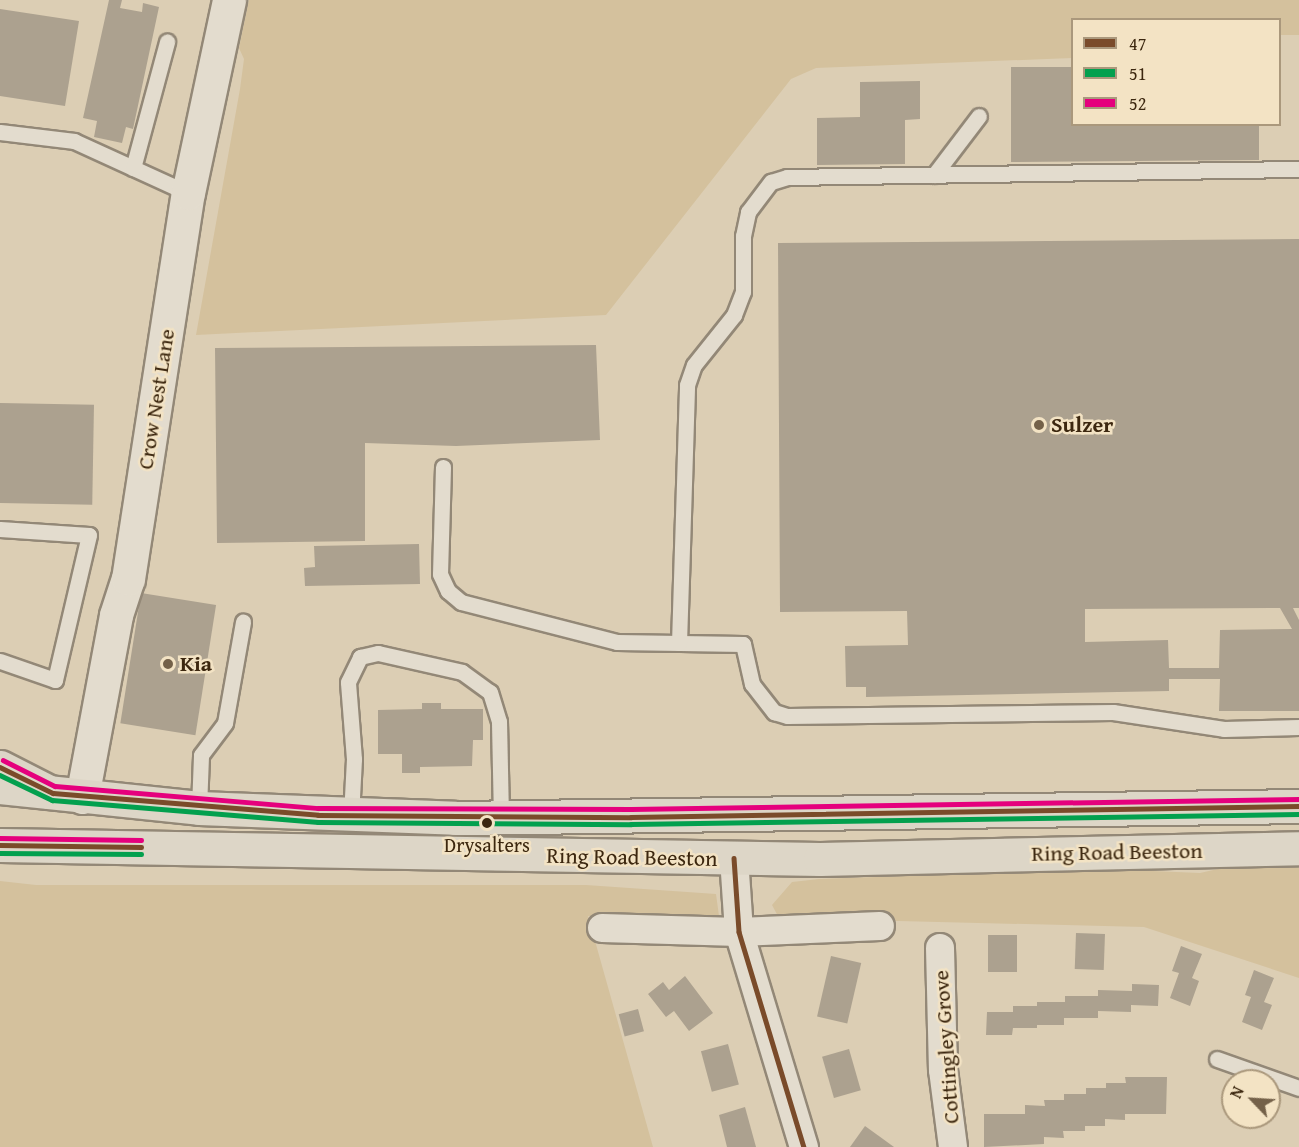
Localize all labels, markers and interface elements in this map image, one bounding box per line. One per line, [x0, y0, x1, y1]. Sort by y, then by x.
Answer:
legend [1071, 18, 1281, 126]
text: 47 [1129, 30, 1146, 57]
text: 51 [1129, 60, 1146, 87]
text: 52 [1129, 90, 1146, 117]
street label: Crow Nest Lane [132, 327, 180, 471]
place label: Sulzer [1051, 412, 1113, 438]
marker: Sulzer [1032, 418, 1046, 432]
place label: Kia [180, 651, 212, 677]
marker: Kia [161, 657, 175, 671]
marker: Drysalters [481, 817, 493, 829]
place label: Drysalters [444, 832, 530, 856]
street label: Ring Road Beeston [1031, 837, 1203, 867]
street label: Ring Road Beeston [546, 842, 718, 872]
street label: Cottingley Grove [927, 969, 965, 1125]
north arrow [1221, 1069, 1281, 1129]
text: N [1223, 1082, 1250, 1102]

